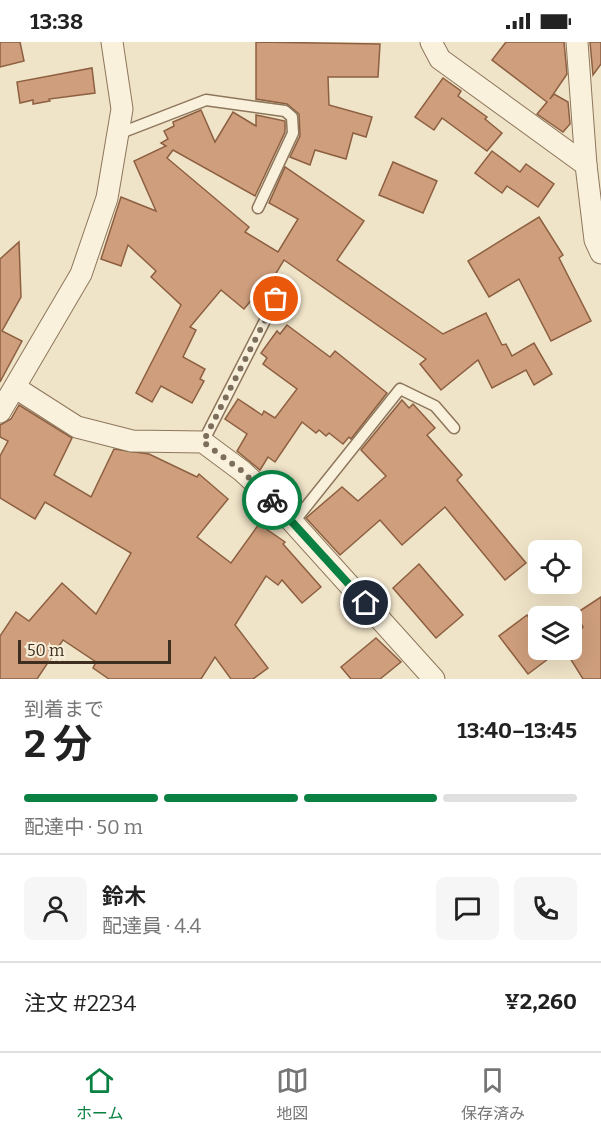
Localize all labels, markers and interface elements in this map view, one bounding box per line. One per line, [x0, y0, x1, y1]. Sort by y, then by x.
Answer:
text: 13:38 [30, 8, 83, 35]
pin [250, 273, 301, 324]
icon: bag [259, 282, 292, 315]
courier [242, 470, 302, 530]
icon: bike [256, 484, 289, 517]
map controls [528, 540, 582, 660]
button: locate [528, 540, 582, 594]
pin [340, 577, 391, 628]
icon: home [349, 586, 382, 619]
button: layers [528, 606, 582, 660]
scale bar [18, 637, 171, 664]
text: 50 m [27, 641, 64, 660]
text: 到着まで [24, 697, 104, 721]
text: 13:40–13:45 [457, 717, 577, 744]
text: 2 分 [24, 721, 92, 767]
text: 配達中 · 50 m [24, 815, 143, 839]
button: person [24, 877, 87, 940]
button: chat [436, 877, 499, 940]
button: phone [514, 877, 577, 940]
text: 鈴木 [102, 883, 146, 910]
text: 配達員 · 4.4 [102, 914, 201, 938]
text: ¥2,260 [505, 988, 577, 1015]
text: 注文 #2234 [24, 990, 136, 1017]
tab: ホーム [76, 1064, 124, 1124]
tab: 地図 [276, 1064, 309, 1124]
tab: 保存済み [461, 1064, 525, 1124]

